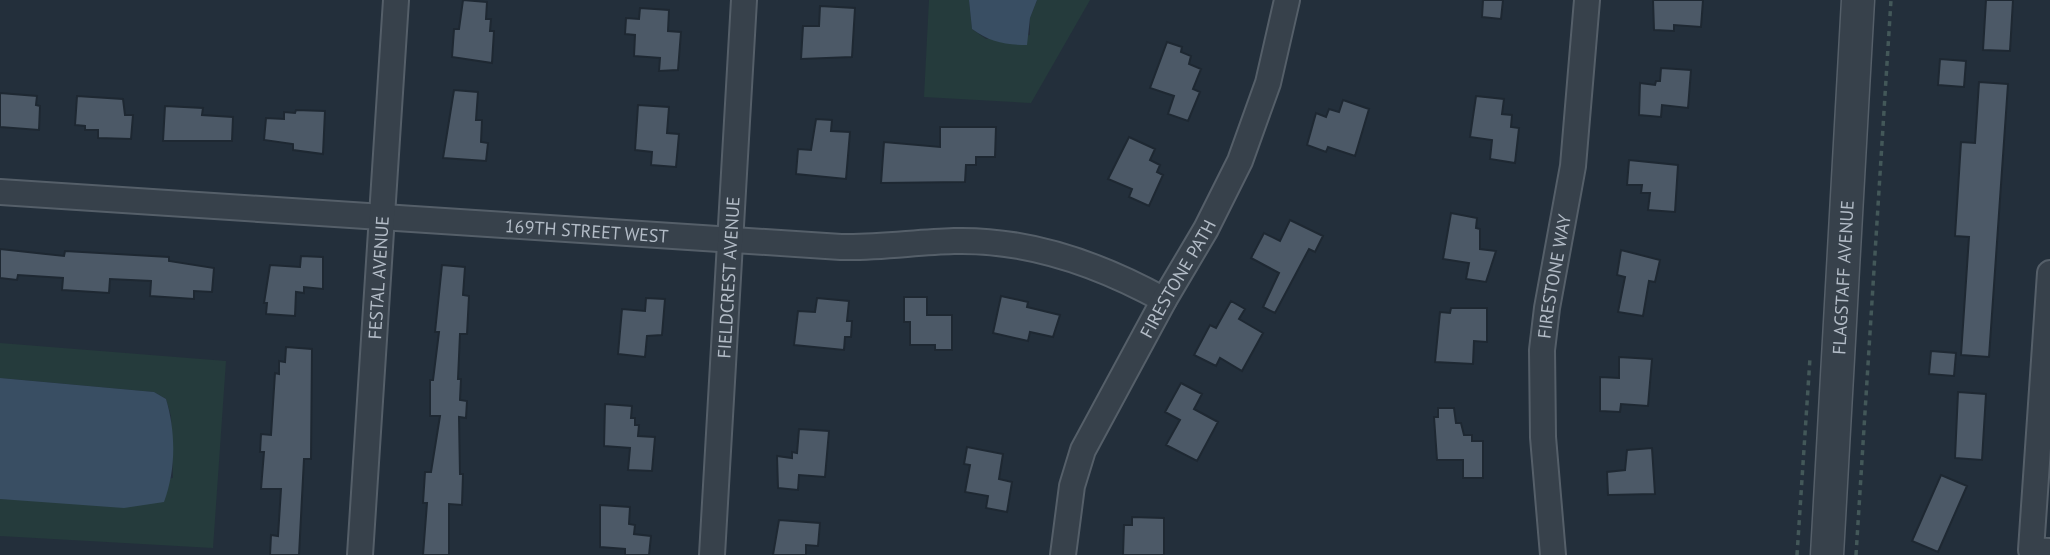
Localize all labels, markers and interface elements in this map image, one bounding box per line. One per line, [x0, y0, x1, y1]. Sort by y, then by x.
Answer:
street label: FIELDCREST AVENUE [712, 196, 744, 359]
street label: FLAGSTAFF AVENUE [1827, 200, 1858, 355]
street label: FIRESTONE WAY [1532, 212, 1575, 340]
street label: 169TH STREET WEST [504, 214, 669, 247]
street label: FESTAL AVENUE [363, 215, 393, 340]
street label: FIRESTONE PATH [1134, 216, 1220, 342]

